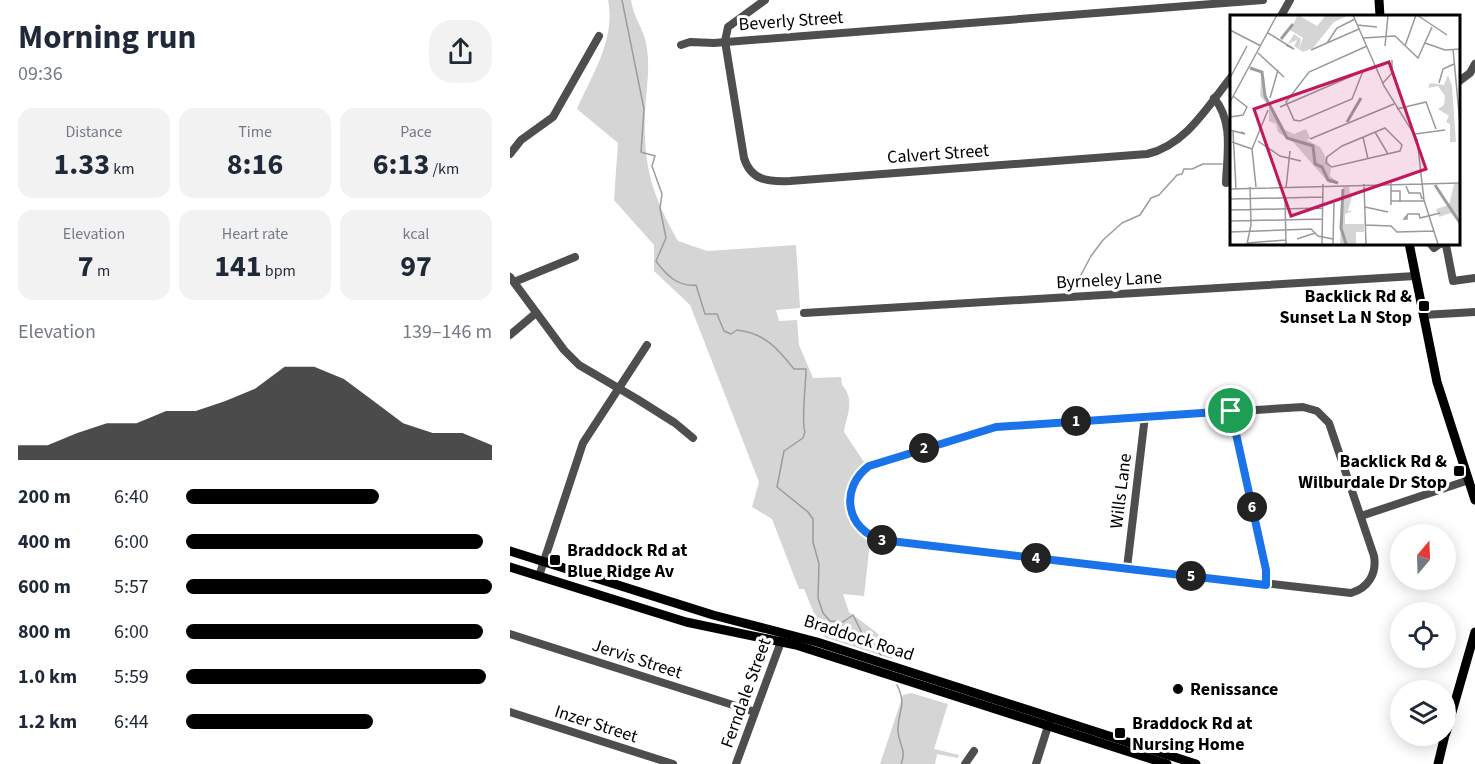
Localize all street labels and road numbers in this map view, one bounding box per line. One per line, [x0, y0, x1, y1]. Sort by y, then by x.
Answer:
street label: Beverly Street [738, 5, 844, 37]
street label: Calvert Street [886, 138, 990, 170]
street label: Byrneley Lane [1055, 265, 1163, 295]
street label: Wills Lane [1104, 452, 1138, 530]
street label: Braddock Road [801, 608, 917, 668]
street label: Jervis Street [589, 633, 685, 685]
street label: Ferndale Street [715, 635, 777, 751]
street label: Inzer Street [551, 699, 641, 749]

